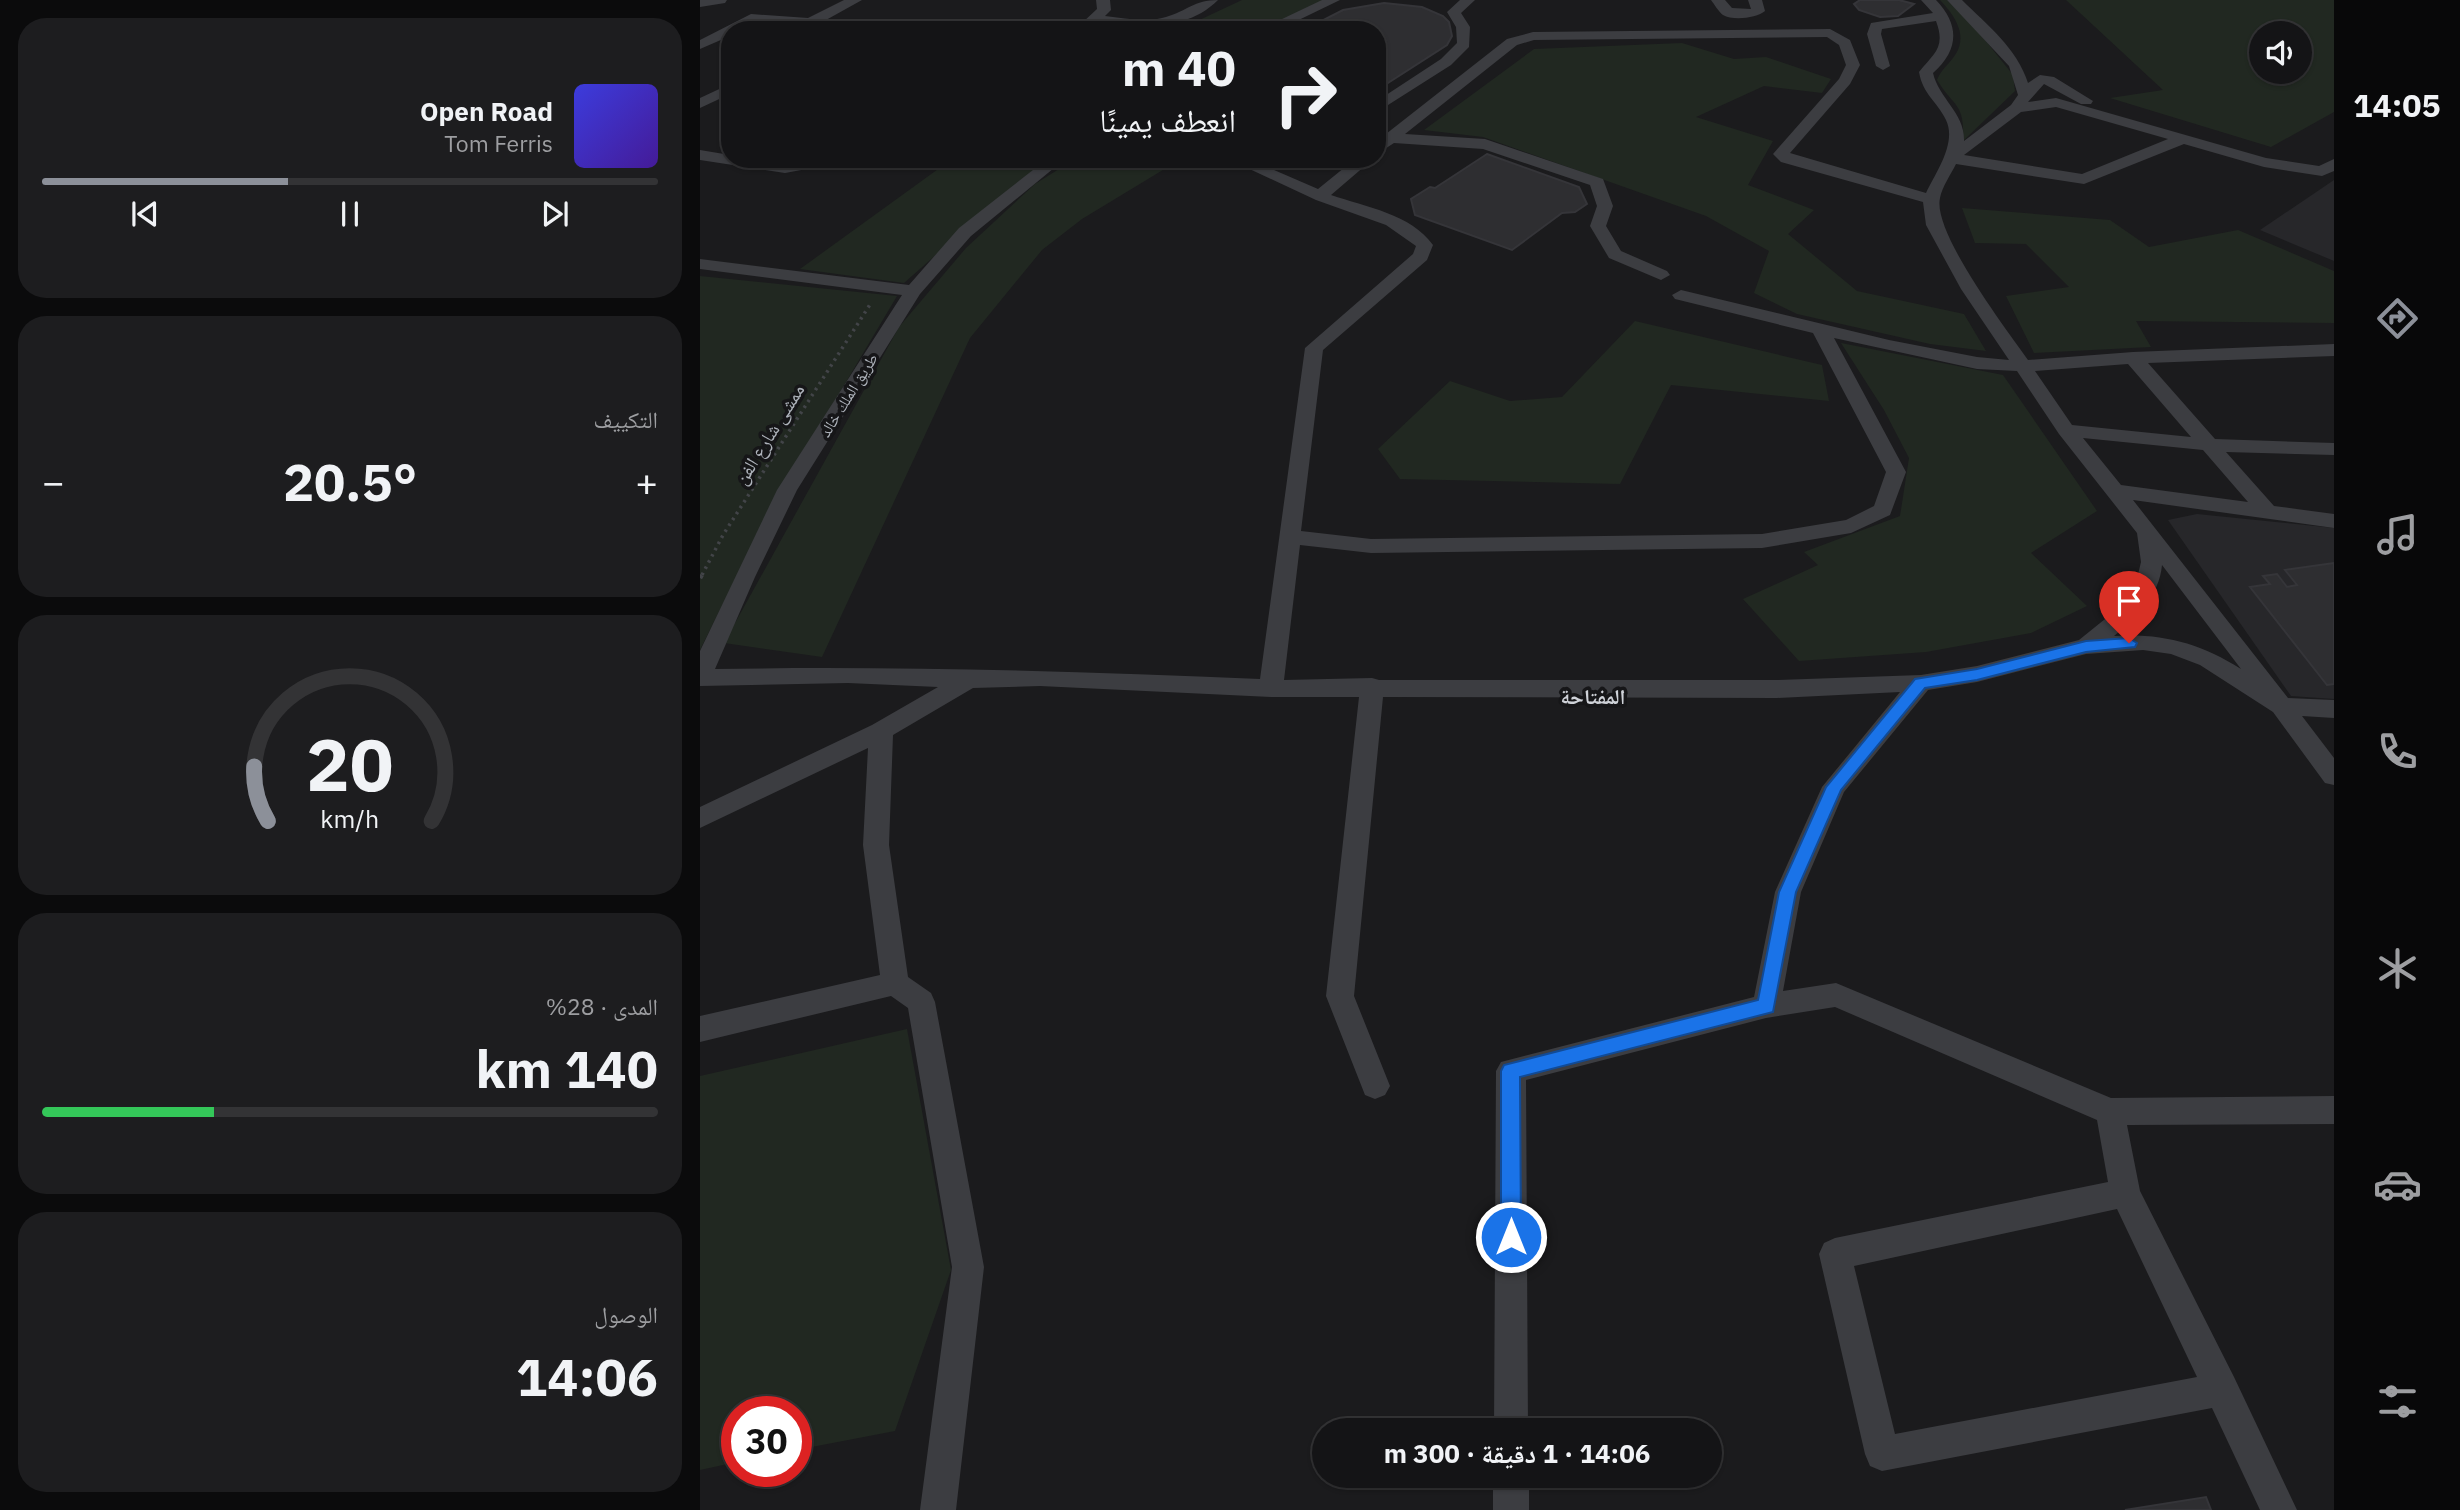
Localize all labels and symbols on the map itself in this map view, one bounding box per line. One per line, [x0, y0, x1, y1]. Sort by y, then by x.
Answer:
street label: طريق الملك خالد [814, 349, 883, 441]
street label: ممشى شارع الفن [729, 379, 809, 489]
pin [2099, 571, 2159, 643]
district label: المفتاحة [1561, 682, 1625, 710]
position arrow [1474, 1200, 1548, 1274]
speed limit sign: 30 [721, 1396, 812, 1487]

